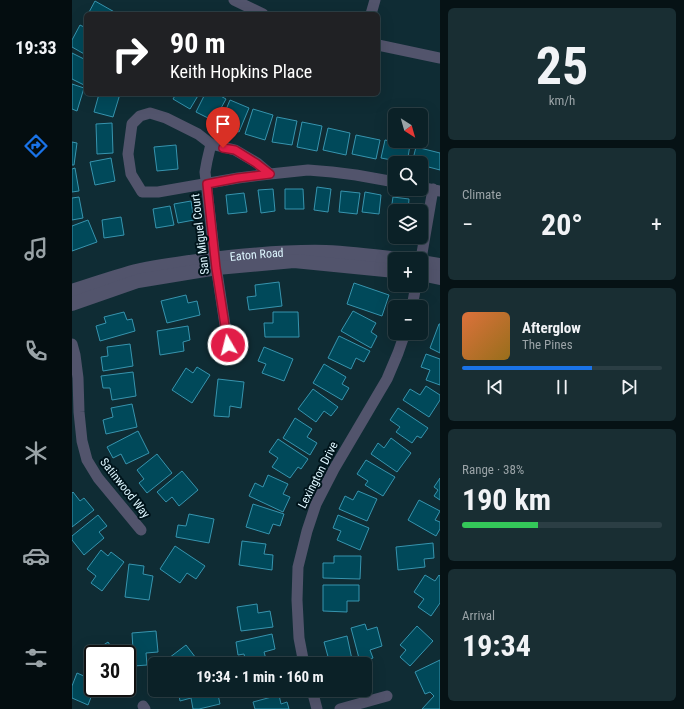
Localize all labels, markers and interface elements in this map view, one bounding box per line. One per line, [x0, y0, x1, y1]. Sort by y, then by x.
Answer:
text: 90 m [170, 27, 226, 60]
icon: right [104, 28, 156, 80]
text: 25 [536, 36, 588, 97]
text: 19:33 [15, 37, 57, 58]
text: Keith Hopkins Place [170, 61, 312, 82]
text: km/h [549, 93, 575, 108]
pin [206, 107, 240, 148]
north arrow [388, 108, 428, 148]
map controls [388, 108, 428, 340]
icon: arrive [212, 113, 234, 135]
icon: directions [22, 132, 50, 160]
button: search [388, 156, 428, 196]
text: Climate [462, 187, 501, 202]
street label: San Miguel Court [188, 192, 212, 275]
button: layers [388, 204, 428, 244]
text: 20° [541, 207, 583, 242]
text: − [462, 212, 473, 237]
text: + [651, 212, 662, 237]
icon: music [22, 235, 50, 263]
street label: Eaton Road [229, 246, 284, 264]
button: + [388, 252, 428, 292]
button: − [388, 300, 428, 340]
text: Afterglow [522, 319, 581, 337]
position arrow [207, 324, 249, 366]
icon: phone [22, 337, 50, 365]
text: The Pines [522, 337, 573, 352]
icon: previous [484, 376, 506, 398]
icon: pause [551, 376, 573, 398]
icon: next [618, 376, 640, 398]
icon: climate [22, 439, 50, 467]
street label: Lexington Drive [295, 439, 341, 511]
street label: Satinwood Way [97, 455, 153, 521]
text: Range · 38% [462, 462, 524, 477]
text: 190 km [462, 482, 551, 517]
icon: car [22, 542, 50, 570]
text: Arrival [462, 608, 495, 623]
text: 19:34 [462, 628, 531, 663]
icon: filters [22, 644, 50, 672]
speed limit sign: 30 [84, 645, 136, 697]
text: 19:34 · 1 min · 160 m [196, 668, 324, 686]

